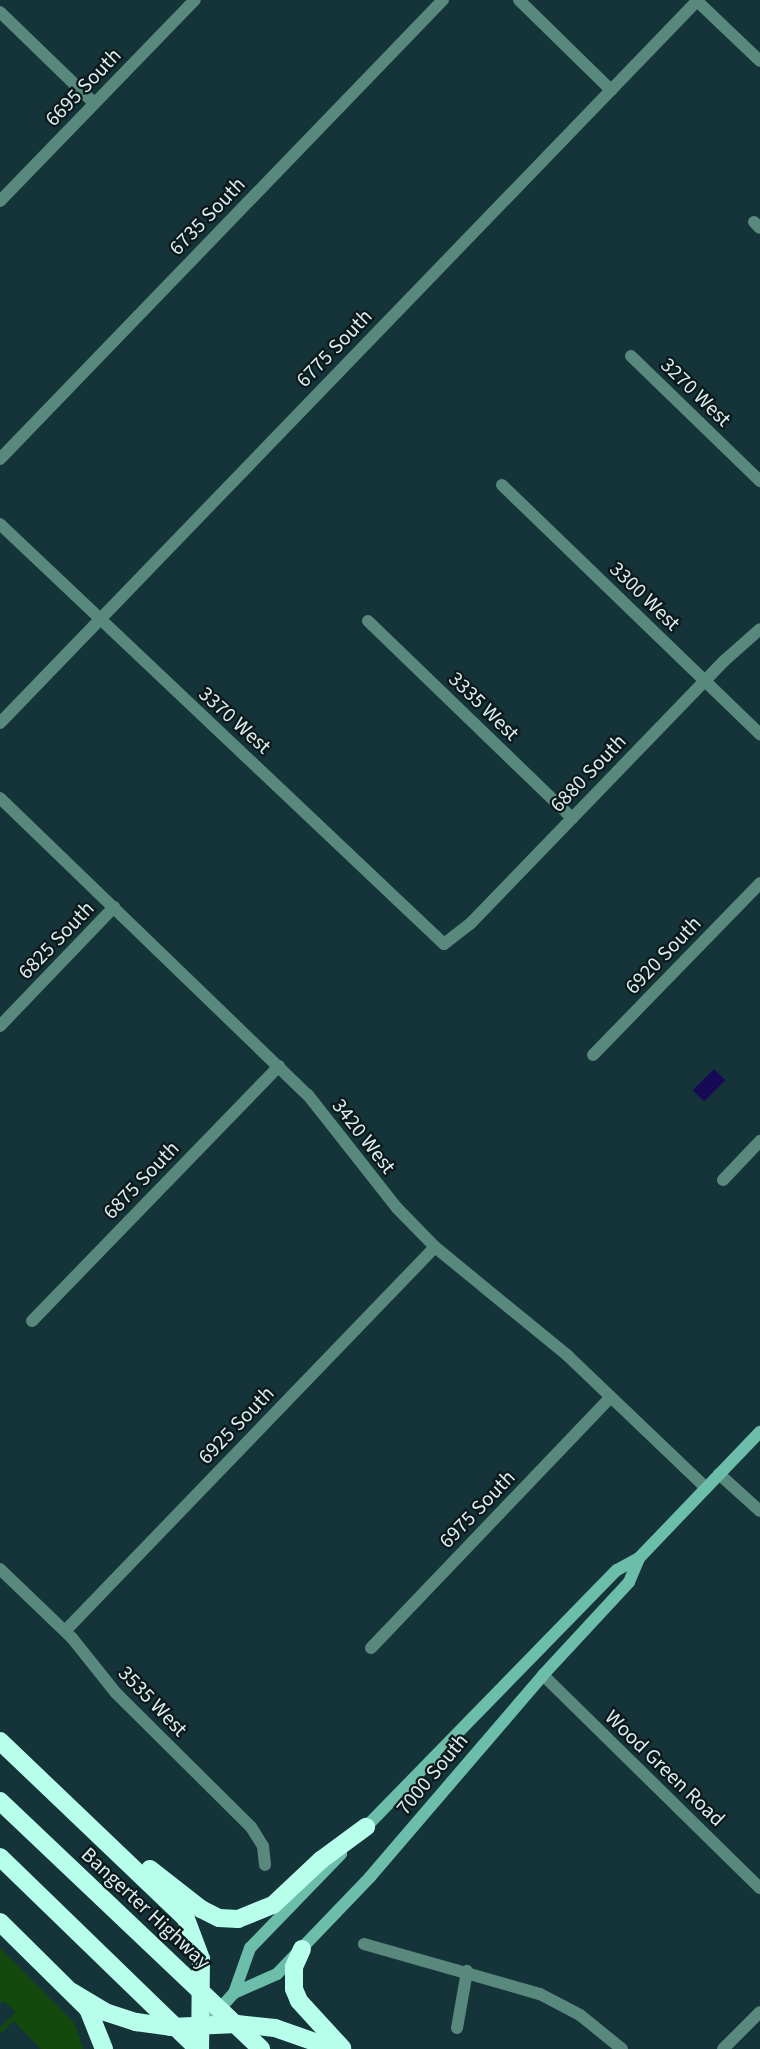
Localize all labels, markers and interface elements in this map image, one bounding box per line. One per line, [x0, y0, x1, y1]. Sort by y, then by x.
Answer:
street label: 6695 South [40, 43, 126, 131]
street label: 6735 South [164, 172, 250, 260]
street label: 6775 South [291, 304, 377, 392]
street label: 3270 West [655, 352, 737, 432]
street label: 3300 West [604, 556, 686, 636]
street label: 3335 West [443, 666, 525, 746]
street label: 3370 West [194, 681, 276, 759]
street label: 6880 South [545, 729, 631, 817]
street label: 6825 South [13, 896, 99, 984]
street label: 6920 South [620, 911, 706, 999]
street label: 3420 West [327, 1093, 401, 1179]
street label: 6875 South [98, 1136, 184, 1224]
street label: 6925 South [193, 1381, 279, 1469]
street label: 6975 South [434, 1465, 520, 1553]
street label: 3535 West [113, 1660, 193, 1742]
street label: Wood Green Road [600, 1704, 730, 1832]
street label: 7000 South [391, 1728, 473, 1820]
street label: Bangerter Highway [76, 1842, 216, 1974]

